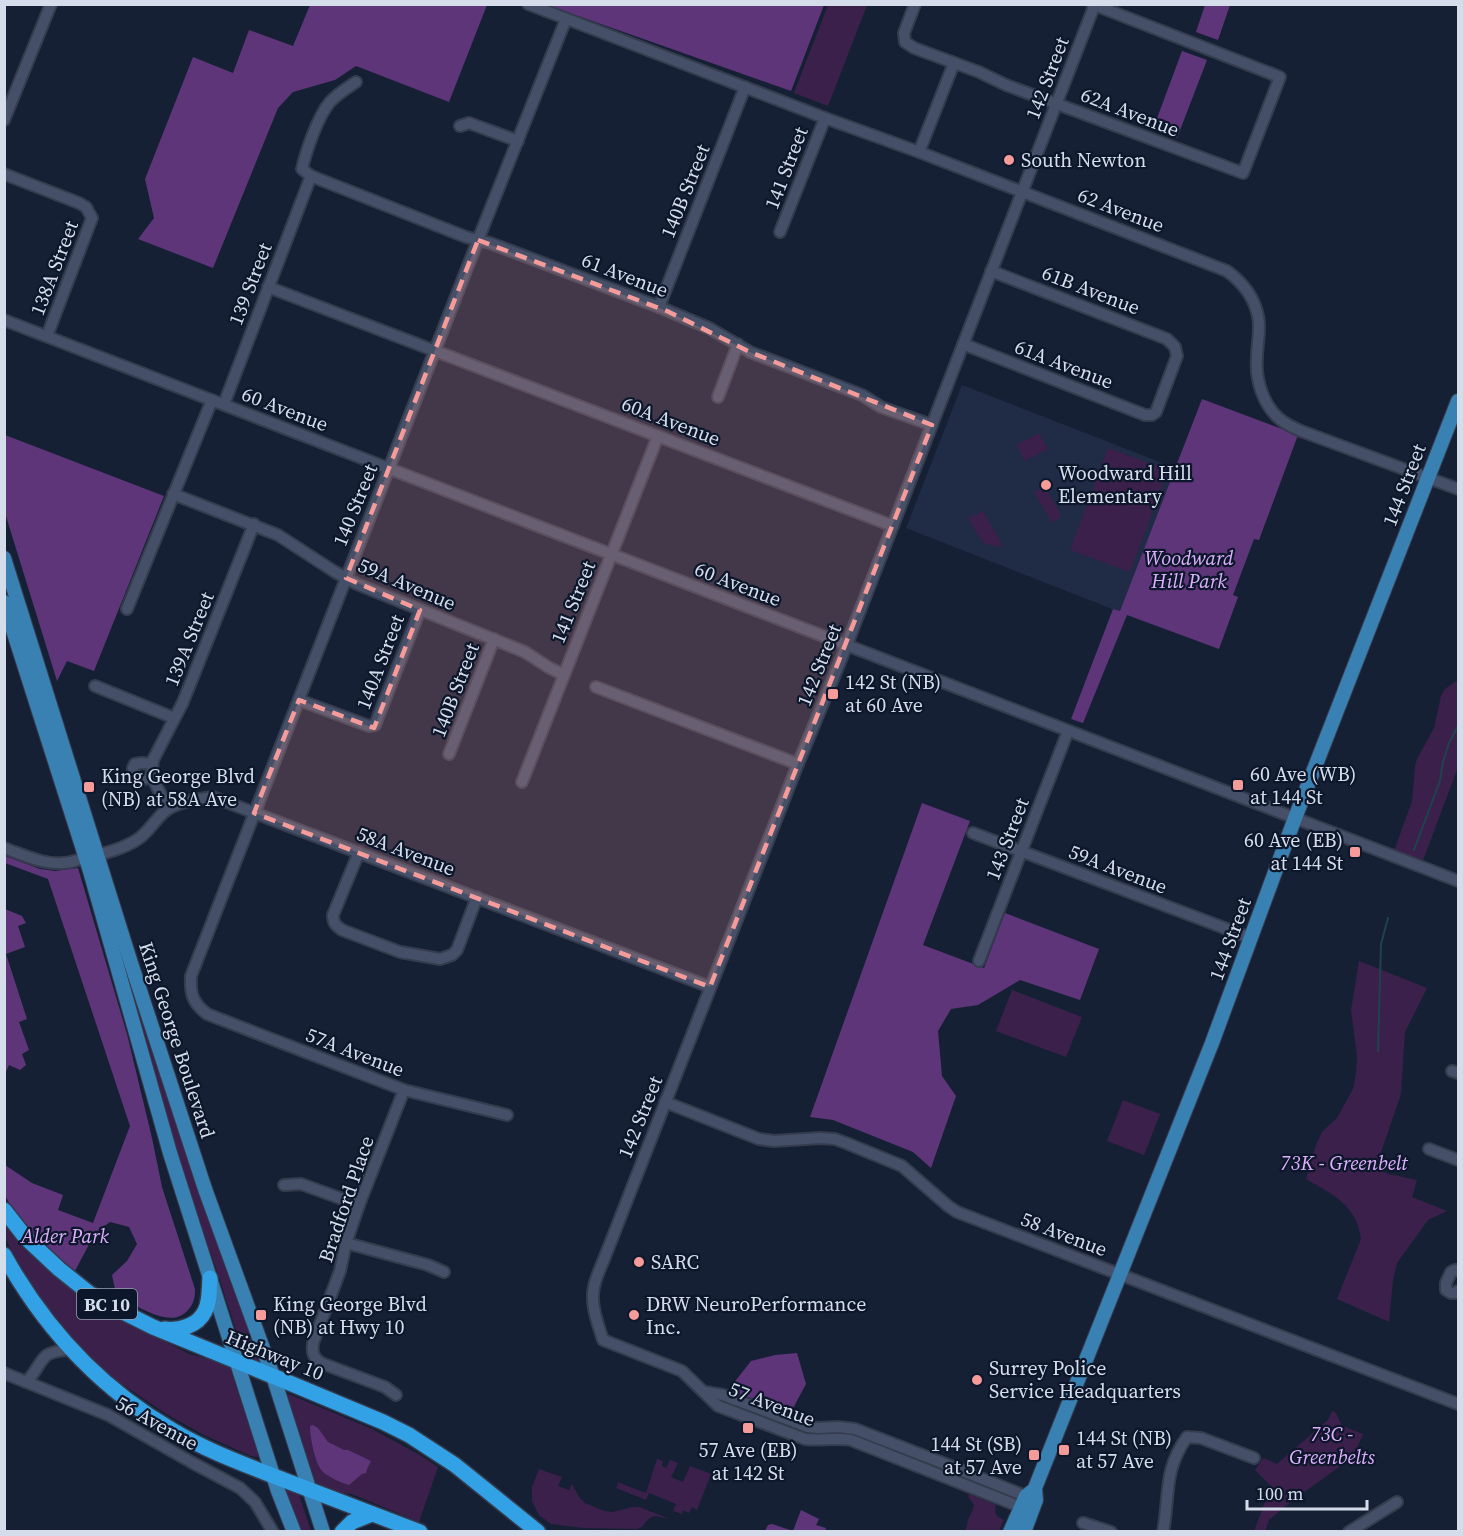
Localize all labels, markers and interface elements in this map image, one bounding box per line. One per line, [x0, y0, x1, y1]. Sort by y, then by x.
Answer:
street label: 142 Street [1018, 32, 1076, 123]
street label: 62A Avenue [1077, 80, 1183, 144]
street label: 141 Street [757, 122, 815, 213]
street label: 140B Street [653, 139, 717, 242]
place label: South Newton [1021, 146, 1146, 174]
marker: South Newton [1002, 153, 1016, 167]
street label: 62 Avenue [1074, 181, 1168, 239]
street label: 138A Street [23, 216, 85, 320]
street label: 139 Street [221, 238, 279, 329]
street label: 61 Avenue [578, 246, 672, 304]
street label: 61B Avenue [1038, 258, 1144, 322]
street label: 61A Avenue [1011, 332, 1117, 396]
street label: 60 Avenue [238, 380, 332, 438]
street label: 60A Avenue [618, 389, 724, 453]
street label: 144 Street [1375, 439, 1433, 530]
street label: 140 Street [326, 459, 384, 550]
place label: Woodward Hill Elementary [1058, 459, 1192, 510]
marker: Woodward Hill Elementary [1039, 478, 1053, 492]
park label: Woodward Hill Park [1145, 544, 1234, 595]
street label: 59A Avenue [354, 551, 460, 617]
street label: 60 Avenue [691, 555, 785, 613]
street label: 141 Street [544, 556, 602, 647]
street label: 139A Street [157, 587, 221, 690]
street label: 140A Street [349, 610, 411, 714]
street label: 142 Street [790, 619, 848, 710]
street label: 140B Street [424, 638, 486, 741]
place label: 142 St (NB) at 60 Ave [845, 668, 941, 719]
marker: 142 St (NB) at 60 Ave [826, 687, 840, 701]
place label: 60 Ave (WB) at 144 St [1250, 760, 1356, 811]
place label: King George Blvd (NB) at 58A Ave [101, 762, 255, 813]
marker: 60 Ave (WB) at 144 St [1231, 778, 1245, 792]
marker: King George Blvd (NB) at 58A Ave [82, 780, 96, 794]
street label: 143 Street [978, 793, 1036, 884]
street label: 58A Avenue [353, 819, 459, 883]
place label: 60 Ave (EB) at 144 St [1244, 826, 1343, 877]
street label: 59A Avenue [1065, 837, 1171, 901]
marker: 60 Ave (EB) at 144 St [1348, 845, 1362, 859]
street label: 144 Street [1202, 893, 1258, 984]
street label: King George Boulevard [132, 938, 222, 1142]
street label: 57A Avenue [302, 1020, 408, 1084]
street label: 142 Street [611, 1071, 669, 1162]
street label: Bradford Place [311, 1132, 381, 1266]
park label: 73K - Greenbelt [1280, 1149, 1409, 1177]
street label: 58 Avenue [1017, 1205, 1111, 1263]
park label: Alder Park [20, 1222, 110, 1250]
place label: SARC [651, 1248, 699, 1276]
marker: SARC [632, 1255, 646, 1269]
road number: BC 10 [77, 1289, 137, 1319]
place label: King George Blvd (NB) at Hwy 10 [273, 1290, 427, 1341]
place label: DRW NeuroPerformance Inc. [646, 1290, 866, 1341]
marker: King George Blvd (NB) at Hwy 10 [254, 1308, 268, 1322]
marker: DRW NeuroPerformance Inc. [627, 1308, 641, 1322]
street label: Highway 10 [222, 1323, 328, 1387]
place label: Surrey Police Service Headquarters [989, 1354, 1181, 1405]
marker: Surrey Police Service Headquarters [970, 1373, 984, 1387]
street label: 57 Avenue [725, 1375, 819, 1433]
street label: 56 Avenue [111, 1389, 203, 1457]
park label: 73C - Greenbelts [1289, 1420, 1375, 1471]
marker: 57 Ave (EB) at 142 St [741, 1421, 755, 1435]
place label: 144 St (NB) at 57 Ave [1076, 1424, 1172, 1475]
place label: 144 St (SB) at 57 Ave [931, 1430, 1022, 1481]
place label: 57 Ave (EB) at 142 St [698, 1436, 798, 1487]
marker: 144 St (NB) at 57 Ave [1057, 1443, 1071, 1457]
marker: 144 St (SB) at 57 Ave [1027, 1448, 1041, 1462]
scale bar [1247, 1473, 1367, 1511]
text: 100 m [1256, 1481, 1303, 1506]

